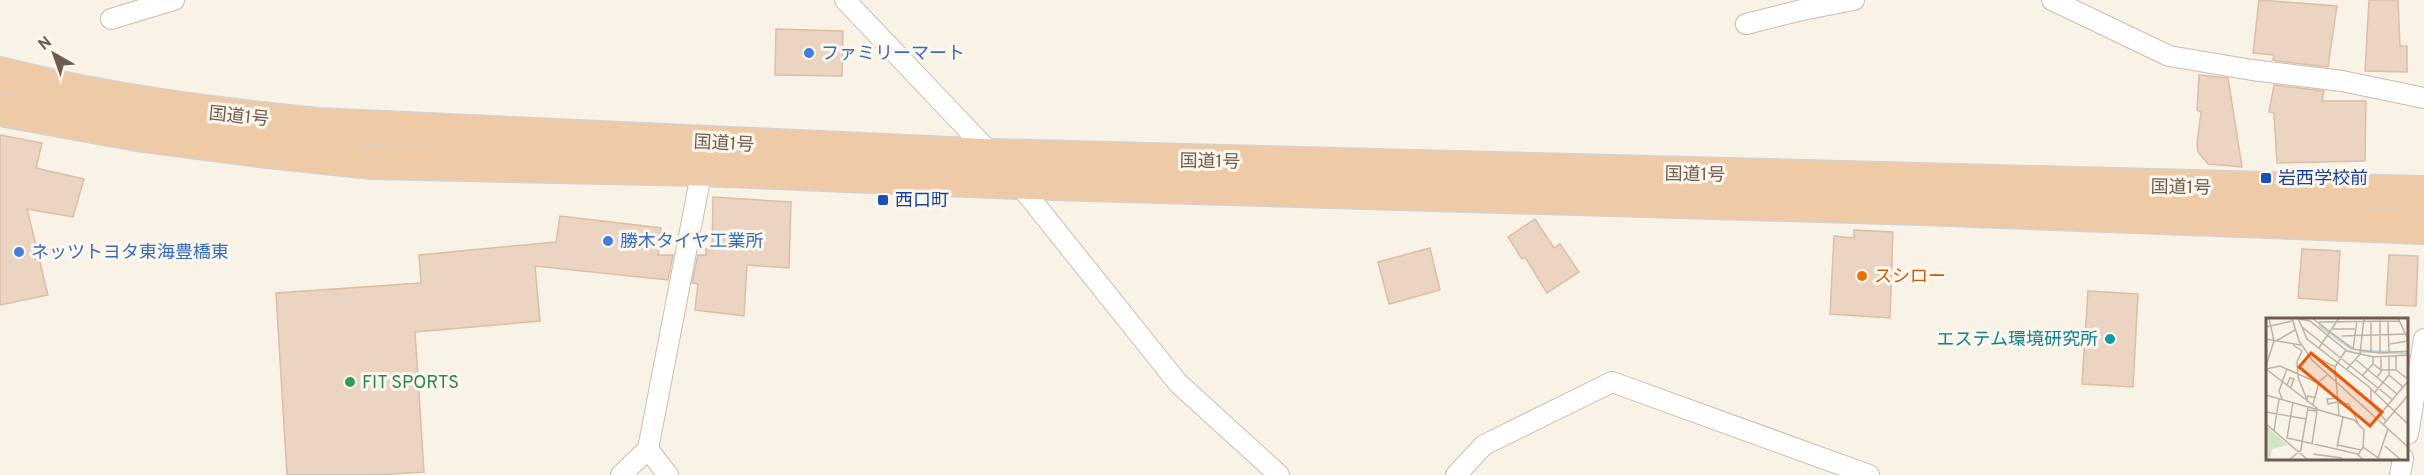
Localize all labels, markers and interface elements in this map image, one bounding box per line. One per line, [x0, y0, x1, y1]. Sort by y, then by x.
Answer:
north arrow [24, 24, 84, 84]
text: N [35, 33, 56, 55]
place label: ファミリーマート [821, 43, 965, 66]
marker: ファミリーマート [802, 46, 816, 60]
street label: 国道1号 [207, 103, 270, 132]
street label: 国道1号 [693, 131, 755, 158]
street label: 国道1号 [1179, 150, 1241, 175]
street label: 国道1号 [1664, 163, 1726, 188]
place label: 岩西学校前 [2278, 168, 2368, 191]
marker: 岩西学校前 [2259, 171, 2273, 185]
street label: 国道1号 [2150, 176, 2212, 201]
place label: 西口町 [895, 190, 949, 213]
marker: 西口町 [876, 193, 890, 207]
place label: 勝木タイヤ工業所 [620, 231, 763, 254]
marker: 勝木タイヤ工業所 [601, 234, 615, 248]
place label: ネッツトヨタ東海豊橋東 [31, 242, 229, 265]
marker: ネッツトヨタ東海豊橋東 [12, 245, 26, 259]
place label: スシロー [1874, 266, 1946, 289]
marker: スシロー [1855, 269, 1869, 283]
inset map [2266, 318, 2409, 460]
place label: エステム環境研究所 [1937, 329, 2098, 352]
marker: エステム環境研究所 [2103, 332, 2117, 346]
place label: FIT SPORTS [362, 372, 459, 395]
marker: FIT SPORTS [343, 375, 357, 389]

